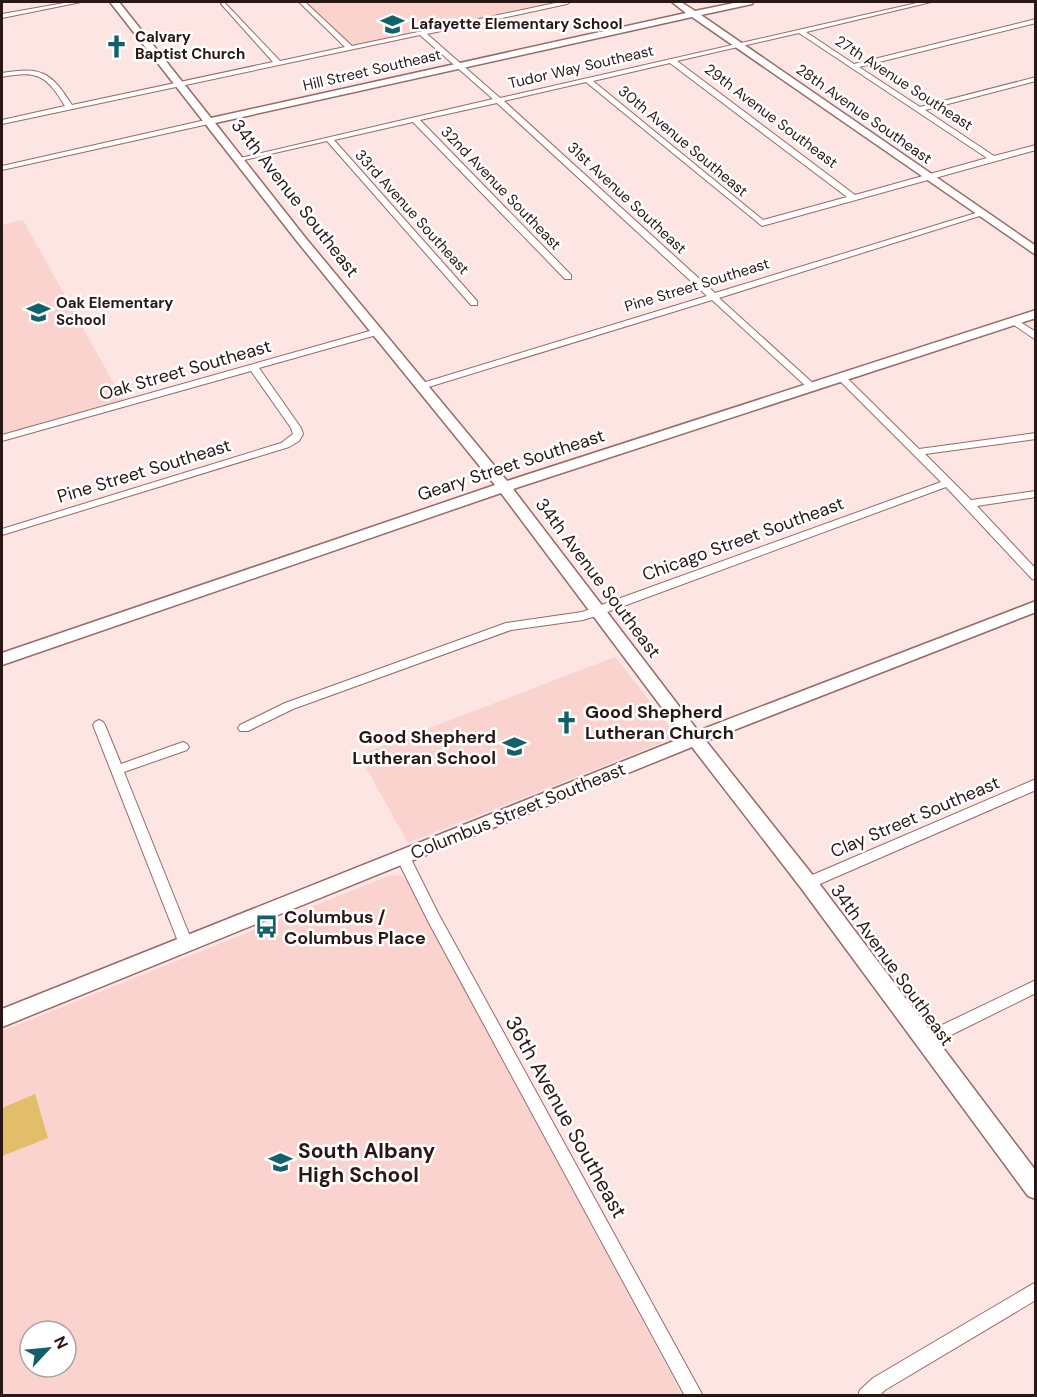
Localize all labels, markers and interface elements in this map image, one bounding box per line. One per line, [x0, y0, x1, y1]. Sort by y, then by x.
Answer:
school or university icon: Lafayette Elementary School [380, 11, 406, 37]
place label: Lafayette Elementary School [411, 14, 623, 34]
place label: Calvary Baptist Church [135, 27, 245, 64]
street label: 27th Avenue Southeast [831, 31, 977, 135]
church icon: Calvary Baptist Church [104, 33, 130, 59]
street label: Tudor Way Southeast [506, 41, 656, 93]
street label: Hill Street Southeast [301, 44, 443, 96]
street label: 29th Avenue Southeast [700, 59, 842, 173]
street label: 28th Avenue Southeast [792, 60, 936, 169]
street label: 30th Avenue Southeast [614, 81, 752, 201]
street label: 34th Avenue Southeast [226, 114, 364, 282]
street label: 32nd Avenue Southeast [437, 122, 566, 254]
street label: 31st Avenue Southeast [563, 138, 691, 259]
street label: 33rd Avenue Southeast [350, 145, 474, 279]
street label: Pine Street Southeast [622, 253, 772, 317]
place label: Oak Elementary School [56, 293, 173, 330]
school or university icon: Oak Elementary School [25, 299, 51, 325]
street label: Oak Street Southeast [96, 334, 274, 406]
street label: Geary Street Southeast [414, 423, 608, 507]
street label: Pine Street Southeast [54, 433, 234, 509]
street label: Chicago Street Southeast [639, 491, 847, 587]
street label: 34th Avenue Southeast [530, 493, 666, 663]
place label: Good Shepherd Lutheran Church [585, 700, 734, 745]
church icon: Good Shepherd Lutheran Church [554, 709, 580, 735]
place label: Good Shepherd Lutheran School [352, 725, 496, 770]
school or university icon: Good Shepherd Lutheran School [501, 734, 527, 760]
street label: Columbus Street Southeast [407, 757, 629, 865]
street label: Clay Street Southeast [827, 770, 1003, 864]
street label: 34th Avenue Southeast [825, 879, 959, 1051]
place label: Columbus / Columbus Place [284, 905, 426, 950]
bus stop icon: Columbus / Columbus Place [253, 914, 279, 940]
street label: 36th Avenue Southeast [499, 1011, 633, 1223]
place label: South Albany High School [298, 1137, 436, 1189]
school or university icon: South Albany High School [267, 1150, 293, 1176]
north arrow [18, 1319, 78, 1379]
text: N [49, 1333, 73, 1352]

